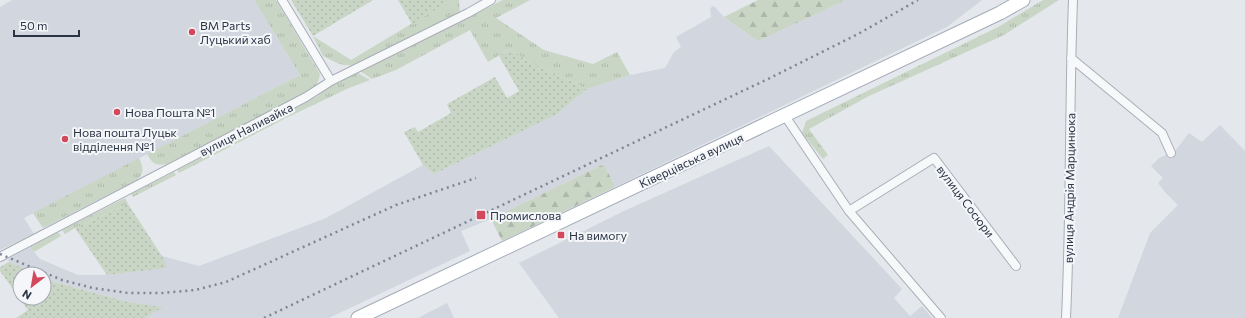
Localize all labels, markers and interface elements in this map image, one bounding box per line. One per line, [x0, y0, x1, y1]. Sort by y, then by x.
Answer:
scale bar [14, 12, 79, 38]
text: 50 m [20, 18, 48, 32]
place label: BM Parts Луцький хаб [200, 18, 271, 46]
marker: BM Parts Луцький хаб [187, 27, 197, 37]
street label: вулиця Наливайка [197, 99, 295, 159]
place label: Нова Пошта №1 [125, 105, 216, 119]
marker: Нова Пошта №1 [112, 107, 122, 117]
street label: вулиця Андрія Марцинюка [1061, 113, 1077, 263]
place label: Нова пошта Луцьк відділення №1 [73, 125, 178, 153]
street label: Ківерцівська вулиця [637, 130, 745, 190]
marker: Нова пошта Луцьк відділення №1 [60, 134, 70, 144]
street label: вулиця Сосюри [934, 162, 998, 240]
place label: Промислова [490, 208, 561, 222]
marker: Промислова [475, 209, 487, 221]
place label: На вимогу [569, 228, 627, 242]
marker: На вимогу [556, 230, 566, 240]
north arrow [12, 266, 52, 306]
text: N [20, 287, 33, 303]

